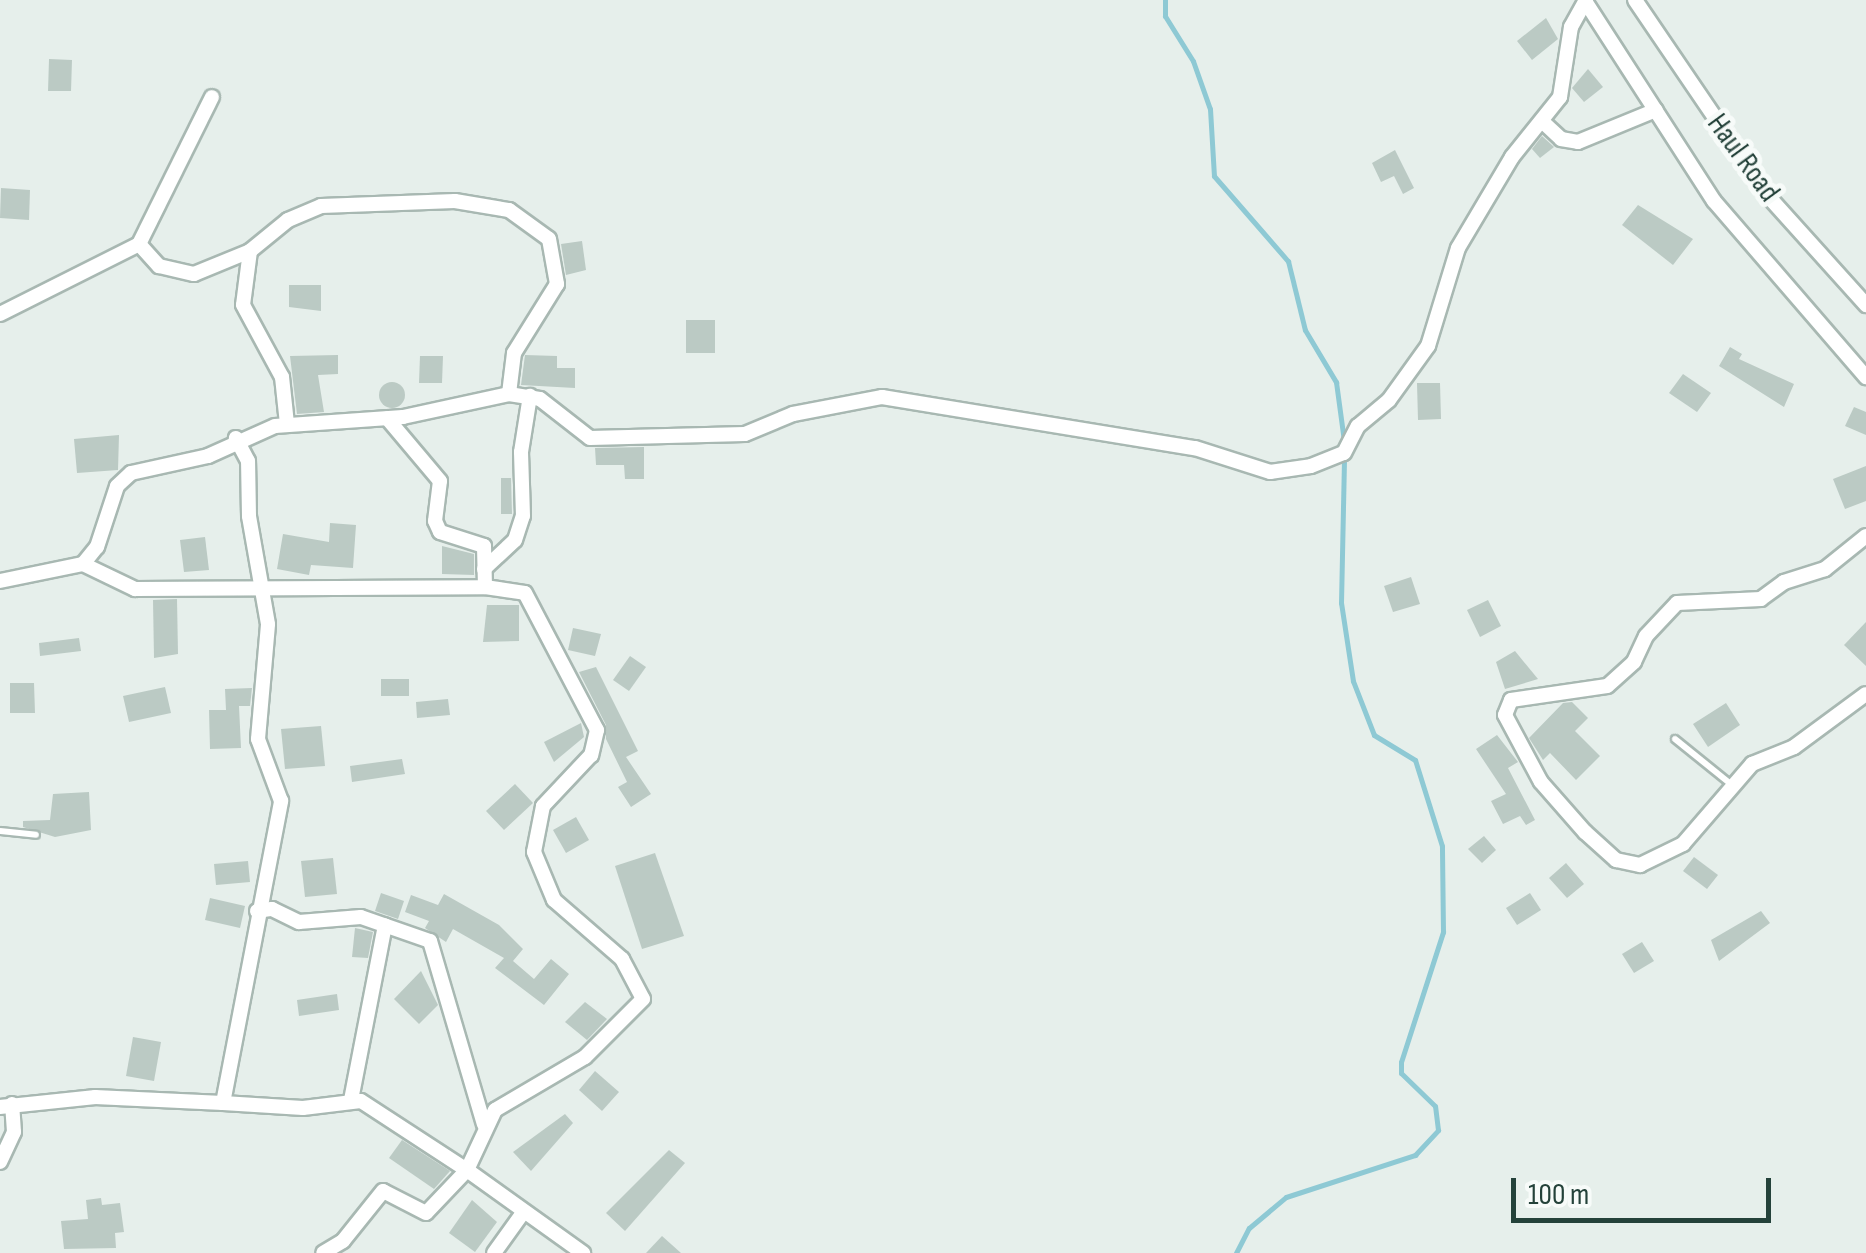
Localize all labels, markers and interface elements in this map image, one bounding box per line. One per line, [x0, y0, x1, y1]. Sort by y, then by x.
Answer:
street label: Haul Road [1699, 107, 1787, 209]
scale bar [1516, 1158, 1776, 1220]
text: 100 m [1528, 1177, 1589, 1213]

